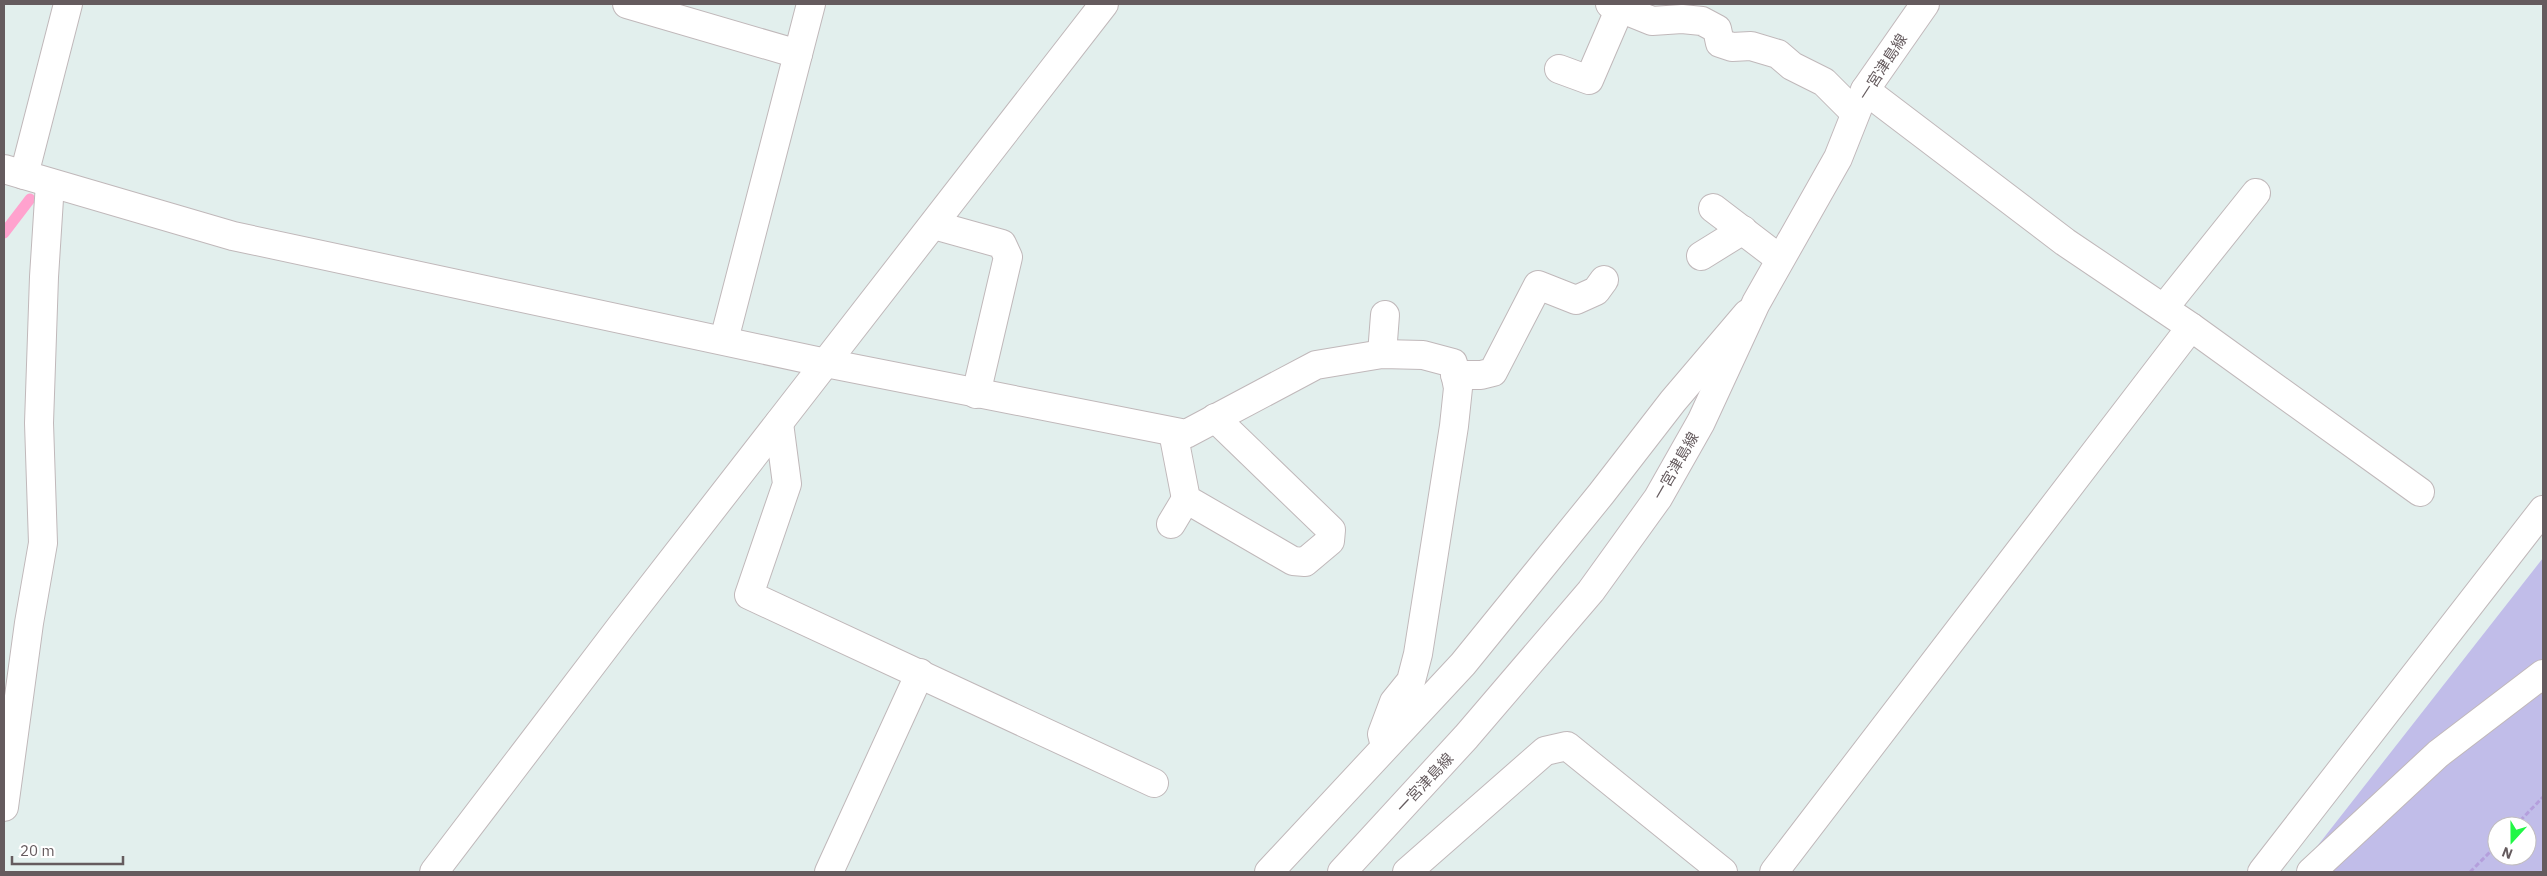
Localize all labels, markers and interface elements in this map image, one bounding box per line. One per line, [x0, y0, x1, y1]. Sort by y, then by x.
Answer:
street label: 一宮津島線 [1854, 30, 1911, 103]
street label: 一宮津島線 [1649, 429, 1703, 503]
street label: 一宮津島線 [1392, 749, 1457, 817]
north arrow [2487, 816, 2537, 866]
scale bar [12, 834, 124, 866]
text: 20 m [20, 841, 55, 860]
text: N [2499, 843, 2515, 863]

